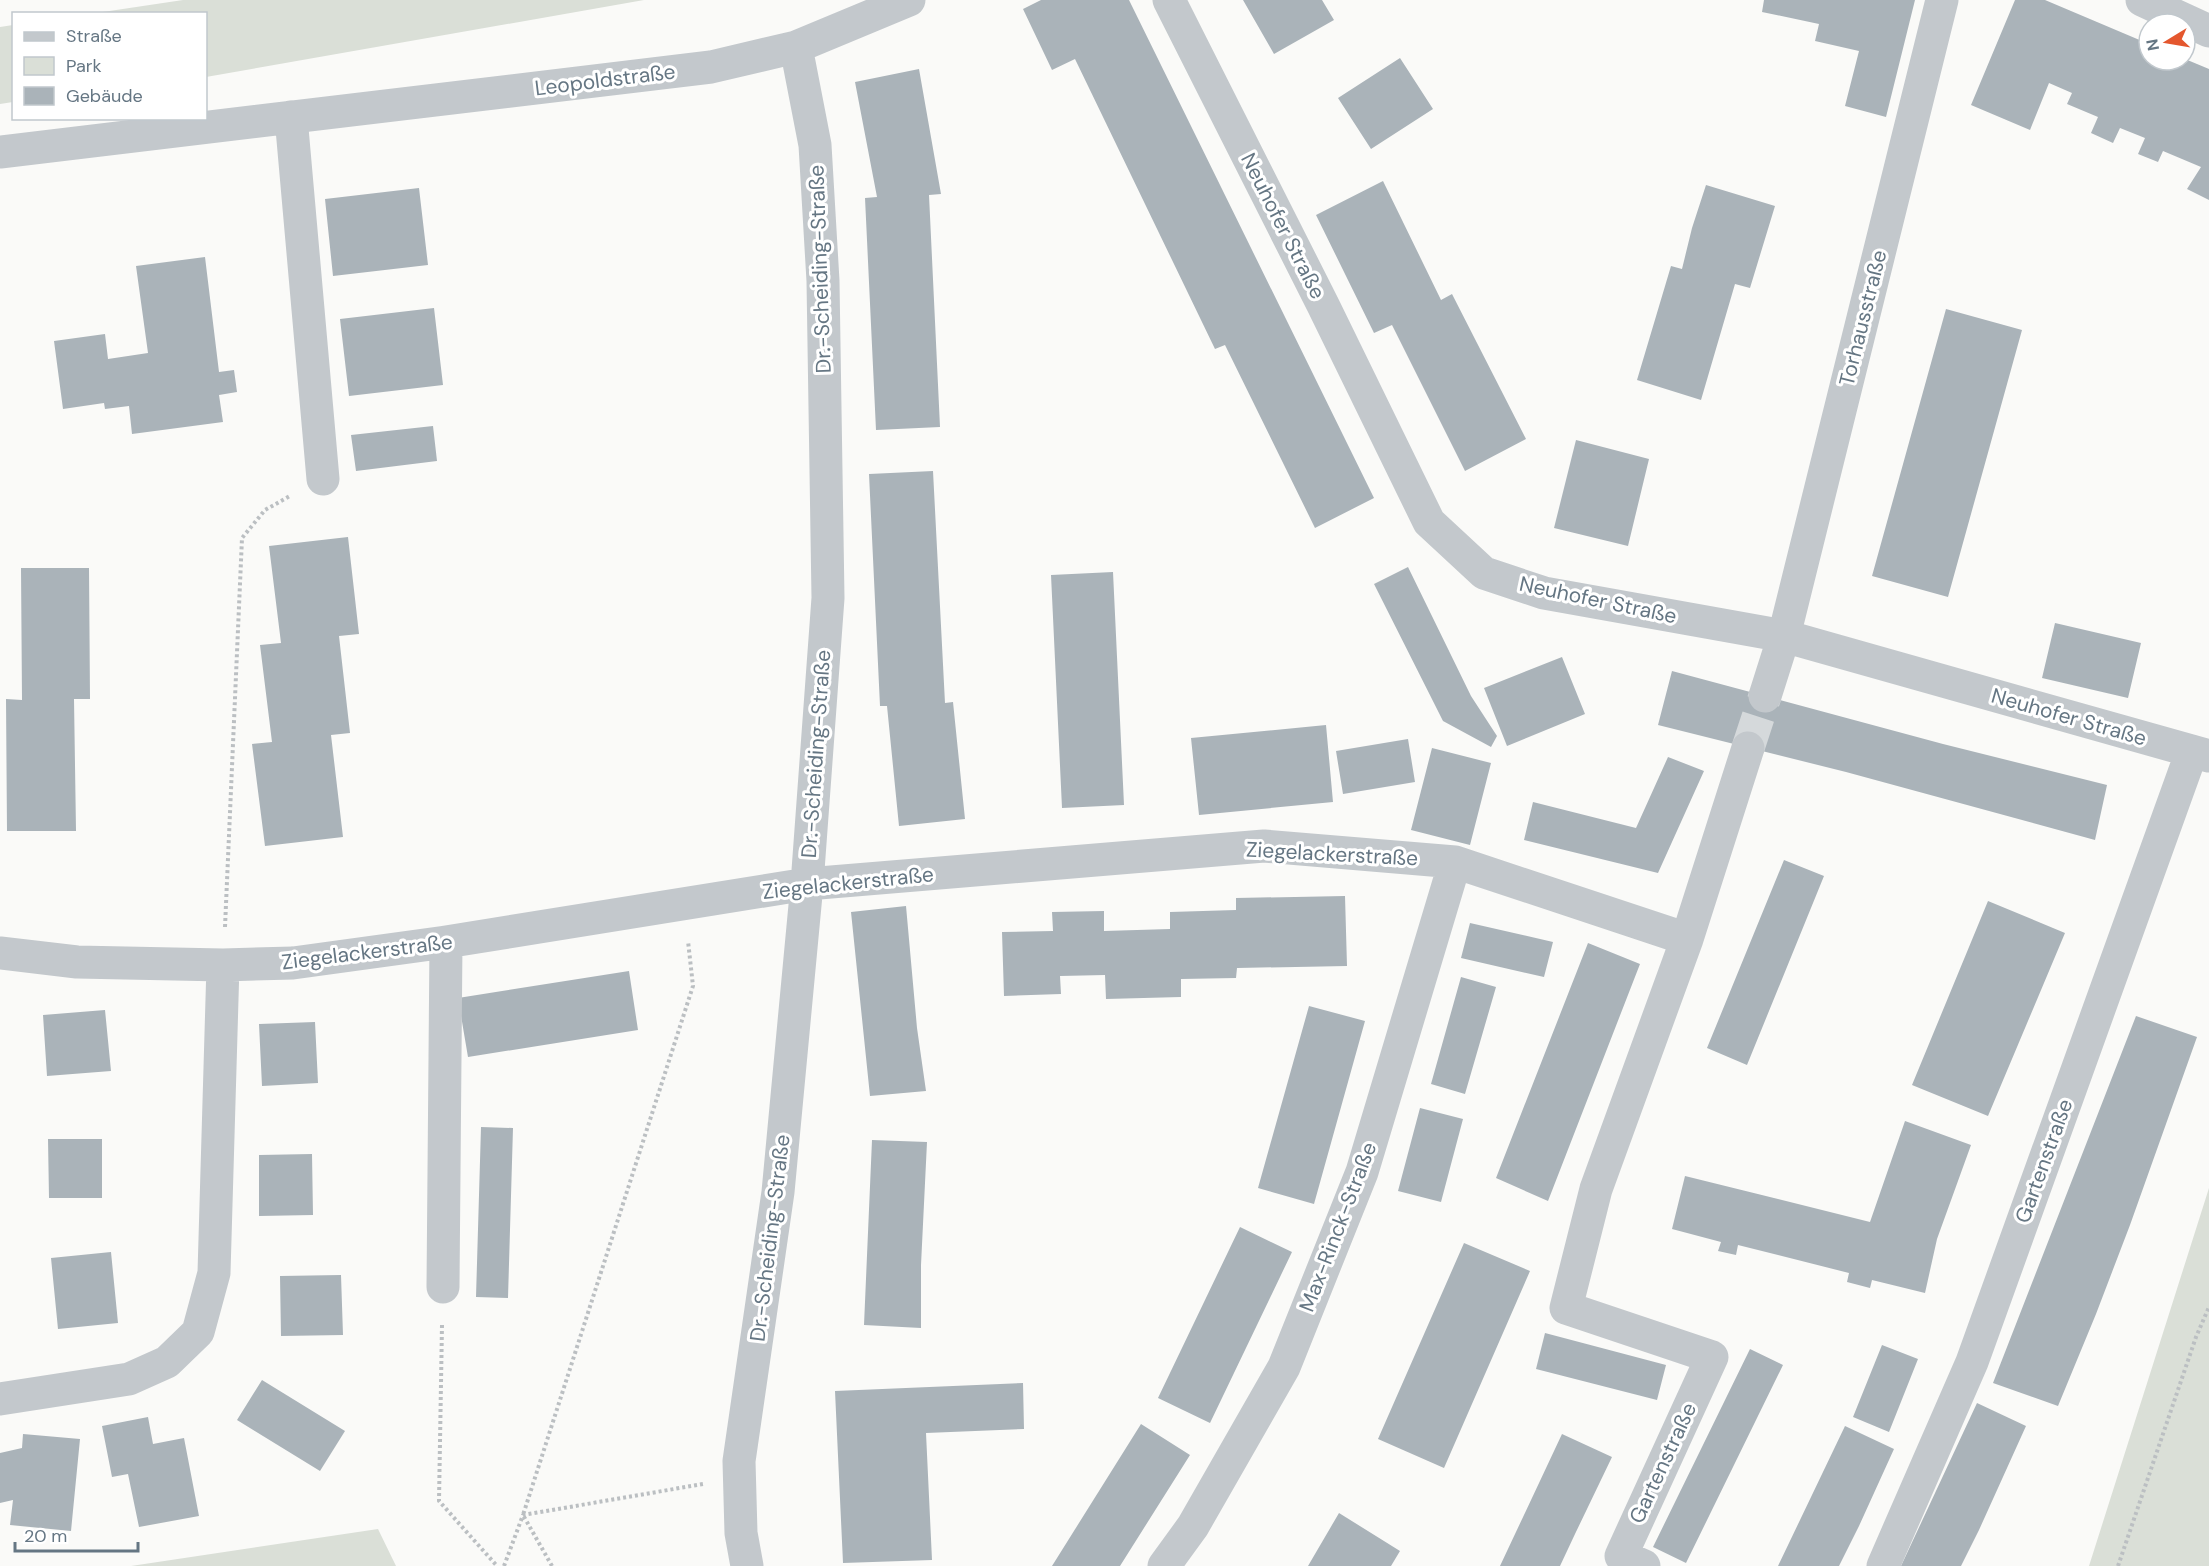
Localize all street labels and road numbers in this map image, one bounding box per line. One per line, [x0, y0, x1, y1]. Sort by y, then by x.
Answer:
street label: Leopoldstraße [533, 57, 677, 103]
street label: Neuhofer Straße [1234, 148, 1332, 304]
street label: Dr.-Scheiding-Straße [802, 164, 838, 374]
street label: Torhausstraße [1833, 247, 1893, 389]
street label: Neuhofer Straße [1517, 570, 1679, 630]
street label: Dr.-Scheiding-Straße [795, 649, 837, 859]
street label: Neuhofer Straße [1988, 681, 2150, 753]
street label: Ziegelackerstraße [1245, 836, 1419, 872]
street label: Ziegelackerstraße [761, 860, 935, 906]
street label: Ziegelackerstraße [280, 928, 454, 976]
street label: Gartenstraße [2009, 1095, 2079, 1227]
street label: Dr.-Scheiding-Straße [743, 1133, 797, 1343]
street label: Max-Rinck-Straße [1293, 1138, 1383, 1316]
street label: Gartenstraße [1623, 1398, 1703, 1528]

